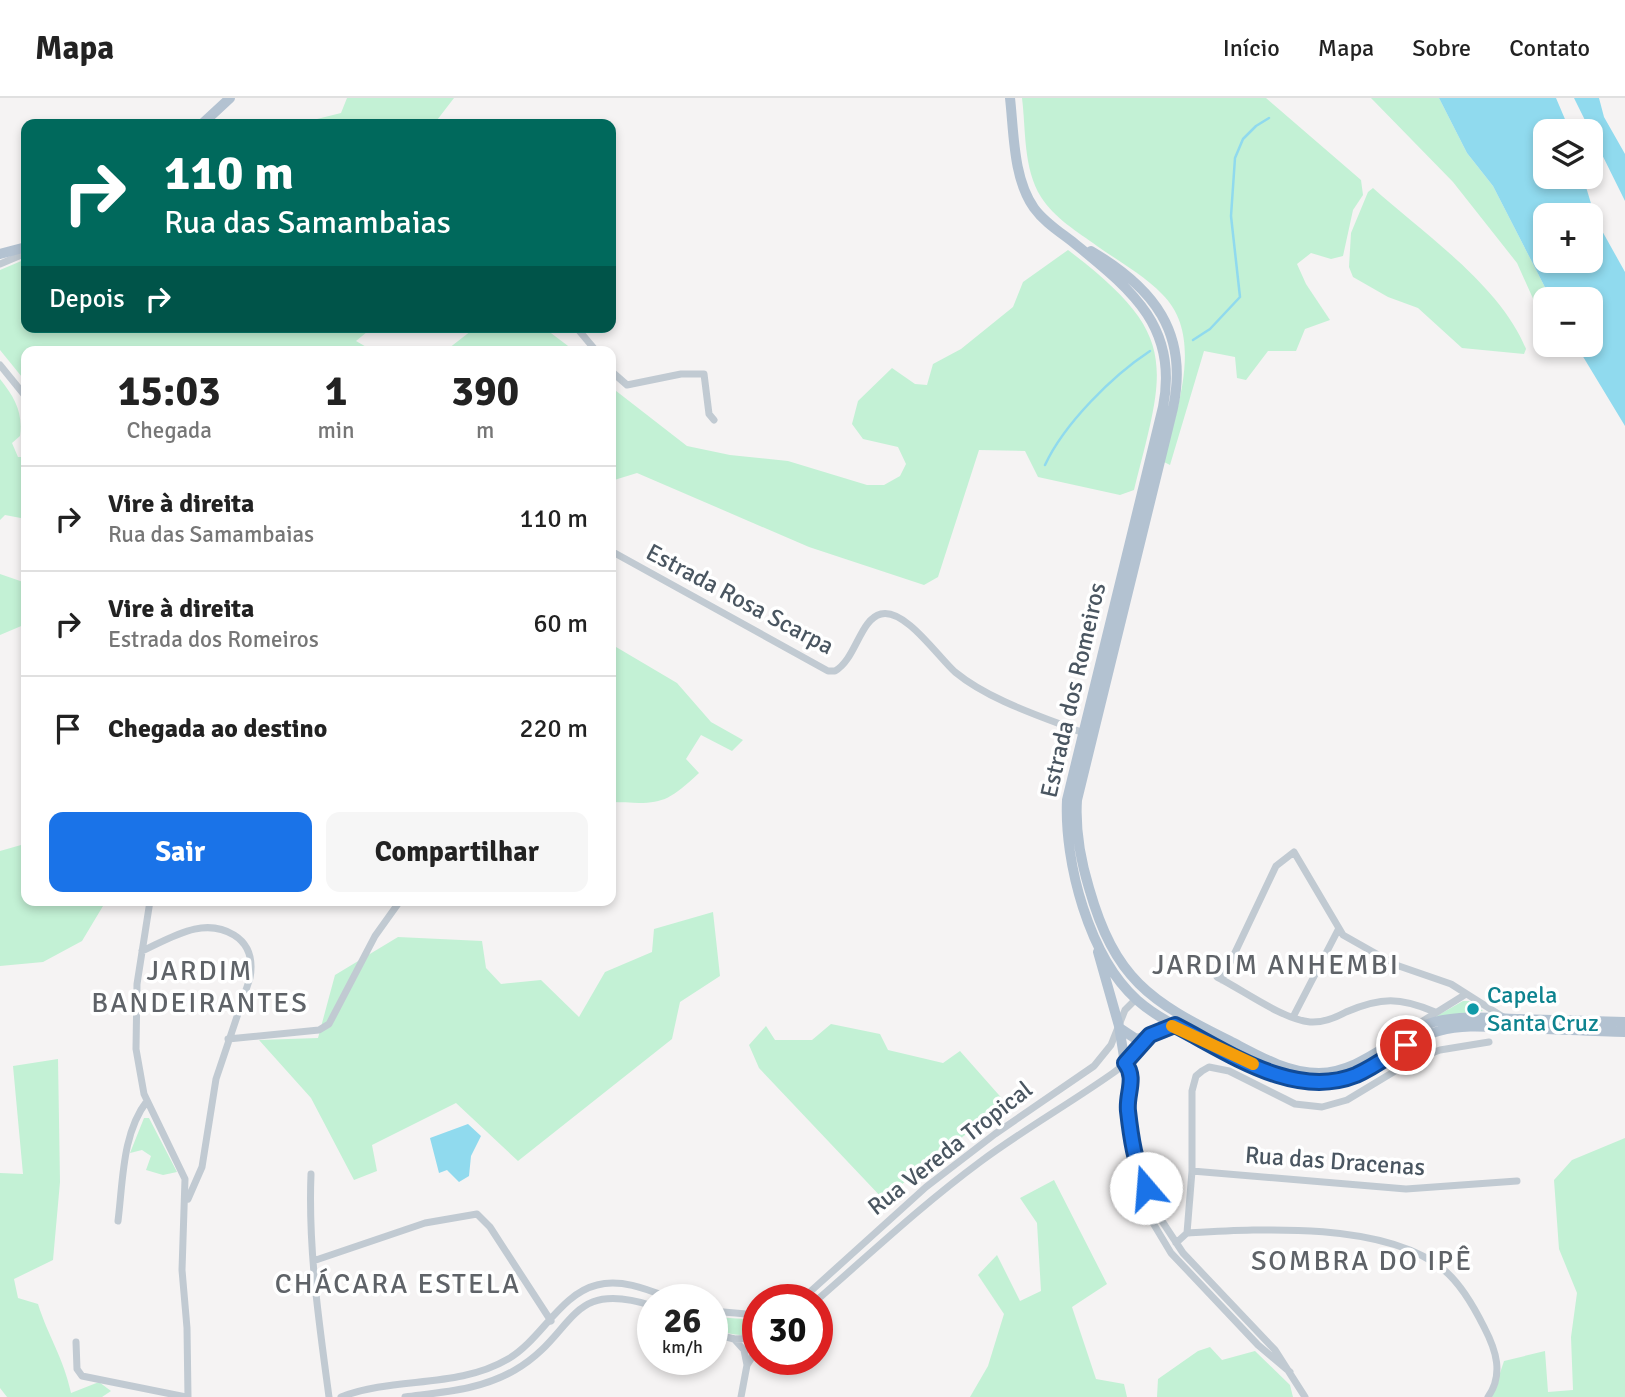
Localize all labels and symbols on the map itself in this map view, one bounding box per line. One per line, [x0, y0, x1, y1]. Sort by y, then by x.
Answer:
street label: Estrada Rosa Scarpa [641, 537, 839, 661]
street label: Estrada dos Romeiros [1034, 579, 1112, 801]
district label: JARDIM ANHEMBI [1152, 948, 1400, 982]
district label: JARDIM BANDEIRANTES [91, 954, 309, 1020]
place label: Capela Santa Cruz [1487, 980, 1599, 1038]
marker: Capela Santa Cruz [1465, 1001, 1481, 1017]
pin [1376, 1015, 1436, 1075]
street label: Rua Vereda Tropical [862, 1074, 1038, 1222]
street label: Rua das Dracenas [1244, 1140, 1426, 1182]
position arrow [1109, 1151, 1183, 1225]
district label: SOMBRA DO IPÊ [1251, 1244, 1473, 1278]
district label: CHÁCARA ESTELA [275, 1267, 521, 1301]
speed limit sign: 30 [742, 1284, 833, 1375]

